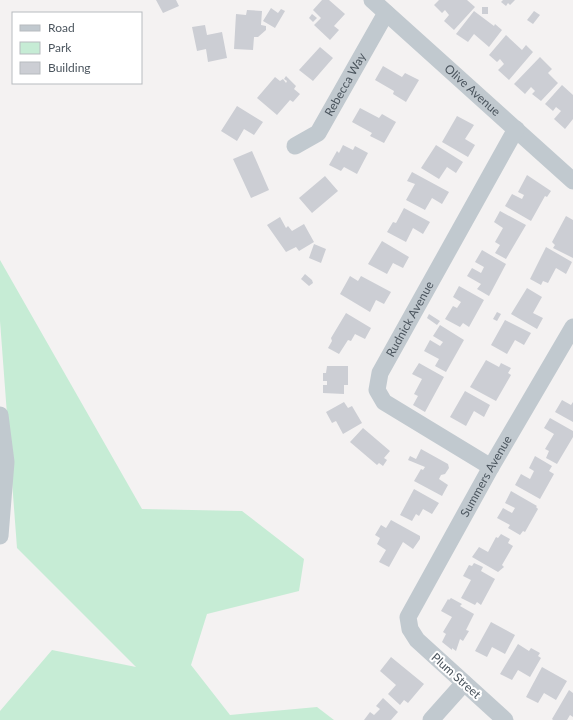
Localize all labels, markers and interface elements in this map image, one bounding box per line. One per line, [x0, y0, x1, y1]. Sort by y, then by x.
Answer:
legend [12, 12, 142, 84]
text: Road [48, 20, 75, 35]
text: Park [48, 40, 72, 55]
street label: Rebecca Way [321, 49, 369, 119]
text: Building [48, 60, 91, 75]
street label: Olive Avenue [442, 61, 504, 119]
street label: Rudnick Avenue [382, 278, 437, 360]
street label: Summers Avenue [457, 433, 515, 520]
street label: Plum Street [429, 650, 485, 702]

